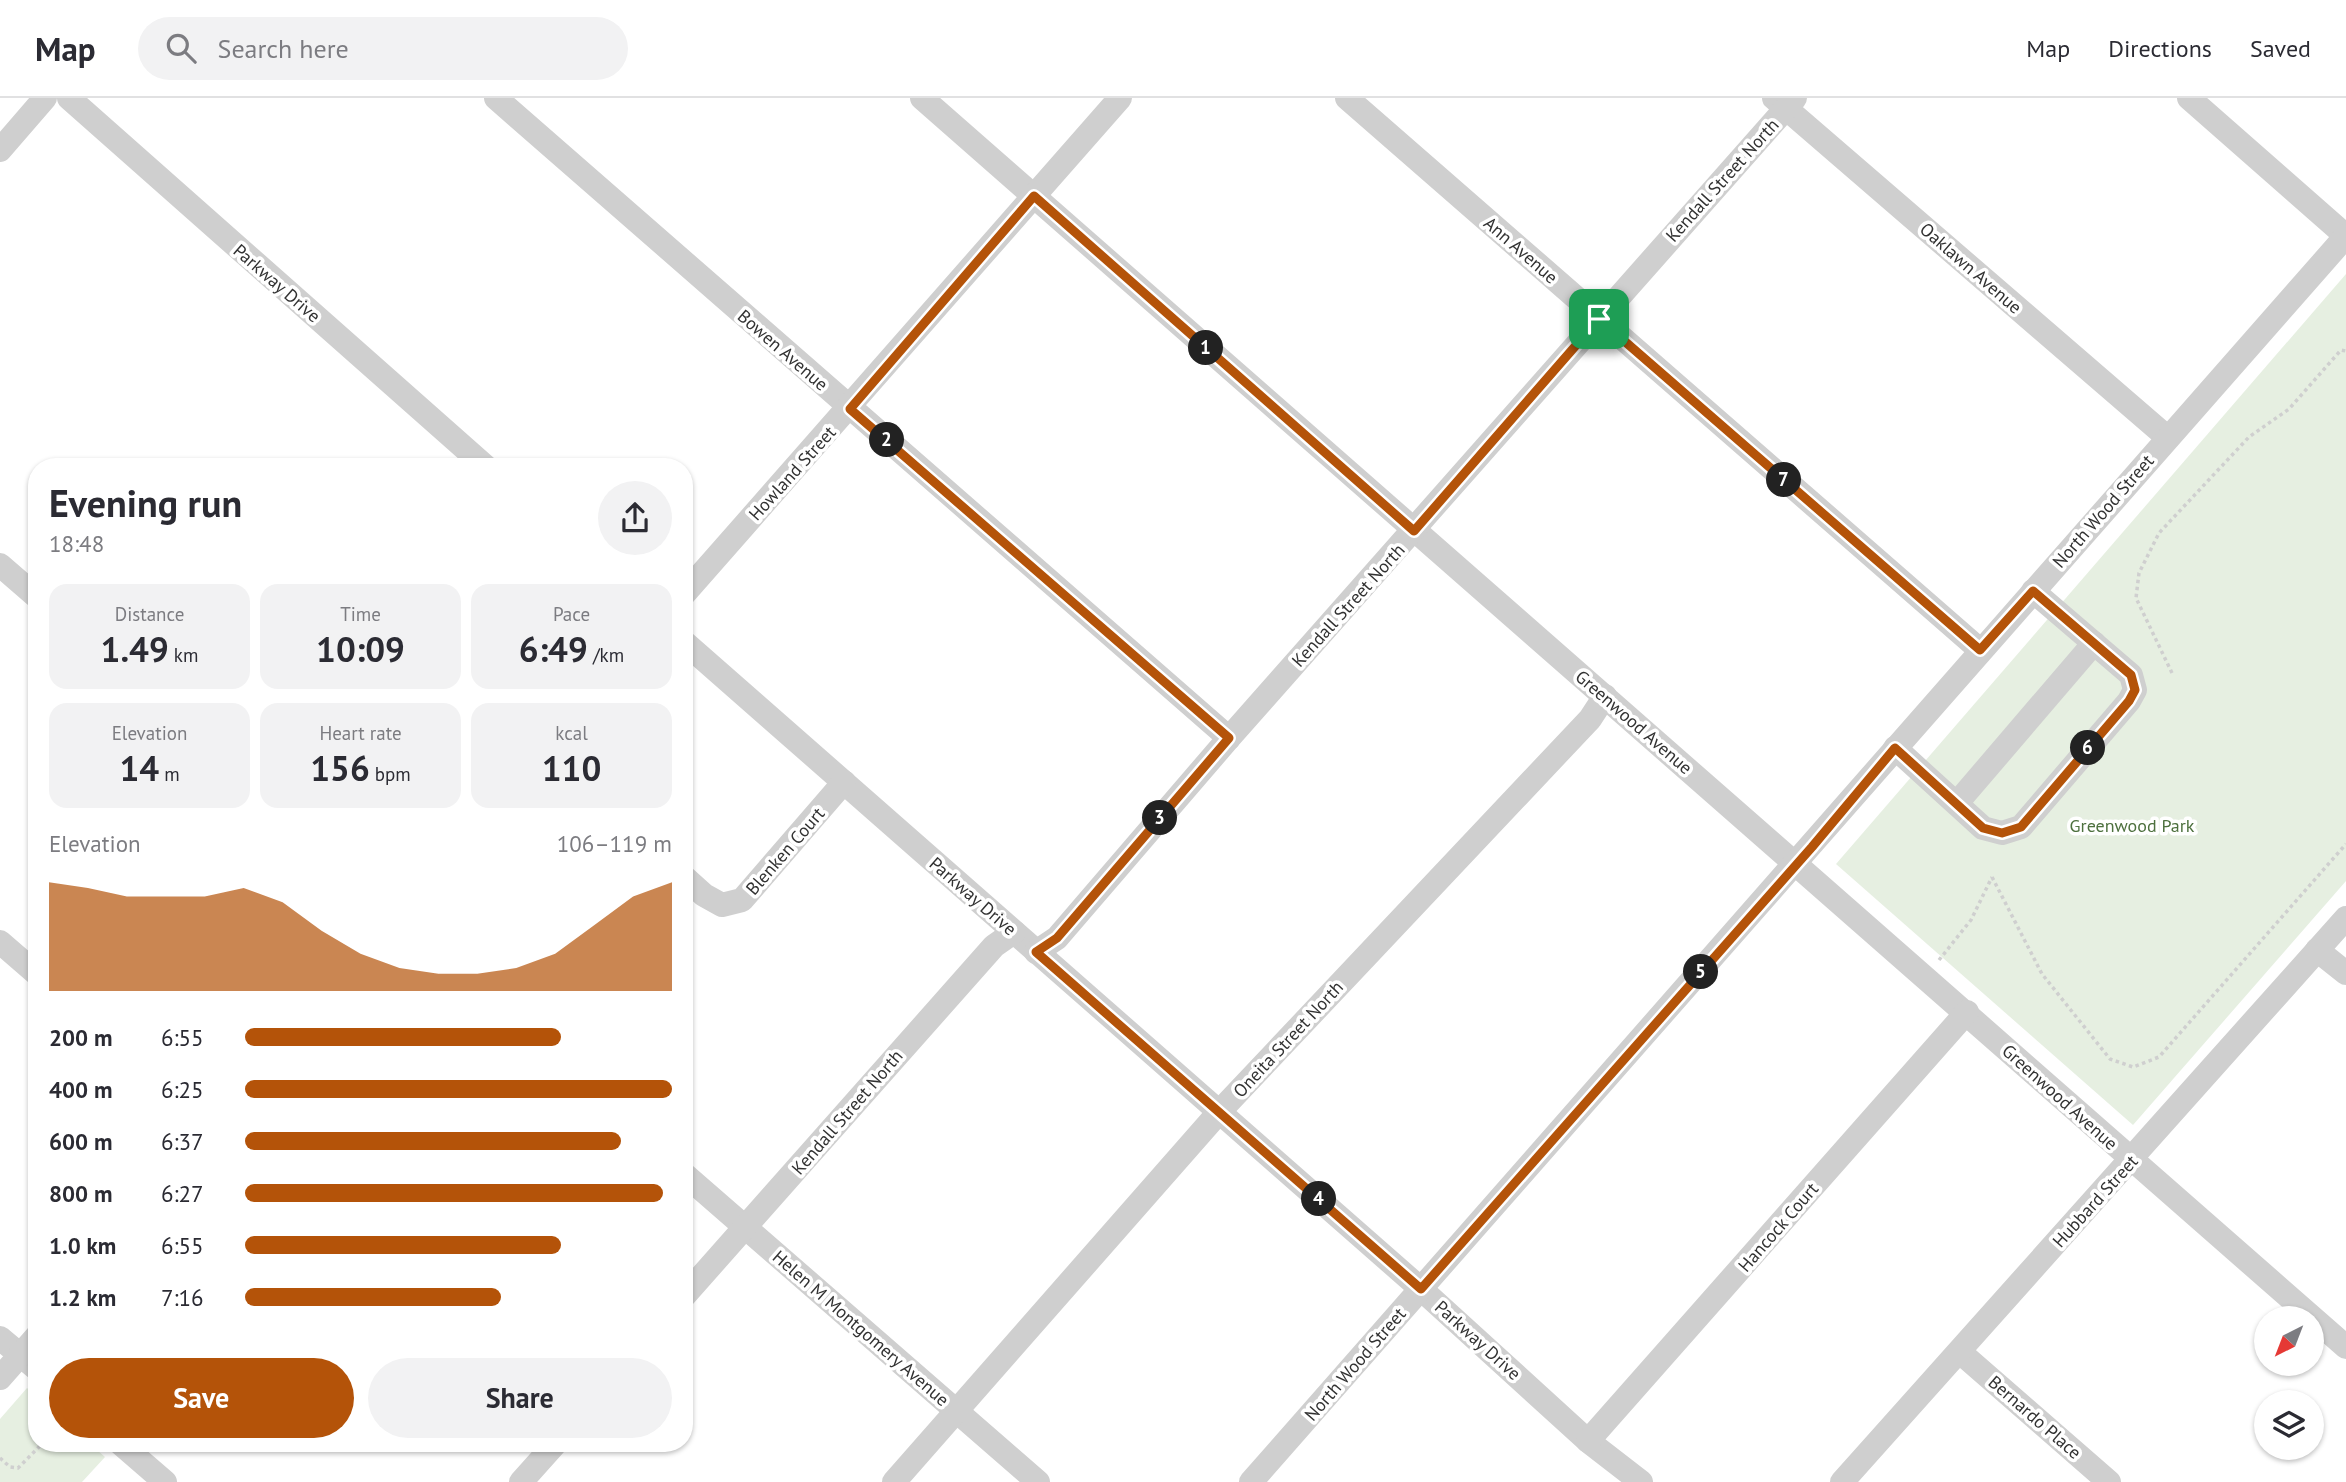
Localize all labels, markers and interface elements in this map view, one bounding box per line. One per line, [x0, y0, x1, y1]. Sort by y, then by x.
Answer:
search box [138, 17, 628, 80]
text: Map [35, 27, 96, 70]
icon: search [162, 29, 200, 67]
text: Search here [218, 32, 349, 65]
text: Map [2026, 33, 2070, 64]
text: Directions [2108, 33, 2212, 64]
text: Saved [2250, 33, 2311, 64]
street label: Kendall Street North [1661, 114, 1783, 246]
street label: Ann Avenue [1479, 212, 1563, 288]
street label: Oaklawn Avenue [1915, 217, 2027, 319]
street label: Parkway Drive [229, 239, 325, 327]
pin [1569, 289, 1629, 349]
icon: arrive [1580, 300, 1618, 338]
street label: Bowen Avenue [733, 304, 833, 396]
pin: 1 [1188, 330, 1224, 366]
text: 1 [1200, 335, 1211, 359]
street label: Howland Street [744, 421, 840, 525]
pin: 2 [870, 422, 904, 458]
text: 2 [881, 427, 892, 451]
street label: North Wood Street [2047, 450, 2159, 572]
pin: 7 [1766, 462, 1802, 498]
text: 7 [1778, 467, 1789, 491]
text: Evening run [49, 478, 242, 527]
button: share [598, 481, 672, 555]
text: 18:48 [49, 529, 104, 558]
street label: Kendall Street North [1287, 539, 1409, 671]
text: Distance [115, 602, 184, 626]
text: Time [340, 602, 381, 626]
text: Pace [553, 602, 590, 626]
text: 1.49 [101, 626, 169, 672]
text: 10:09 [316, 626, 405, 672]
text: 6:49 [519, 626, 588, 672]
text: km [169, 643, 198, 667]
text: /km [588, 643, 624, 667]
street label: Greenwood Avenue [1571, 665, 1697, 779]
text: Elevation [112, 721, 187, 745]
text: Heart rate [319, 721, 402, 745]
text: kcal [555, 721, 588, 745]
pin: 6 [2070, 730, 2106, 766]
text: 6 [2082, 735, 2093, 759]
text: 14 [119, 745, 159, 791]
text: 156 [310, 745, 370, 791]
text: 110 [542, 745, 601, 791]
text: m [159, 762, 180, 786]
text: bpm [370, 762, 411, 786]
pin: 3 [1142, 800, 1178, 836]
street label: Blenken Court [741, 802, 829, 900]
text: 3 [1154, 805, 1165, 829]
park label: Greenwood Park [2070, 814, 2195, 837]
text: Elevation [49, 829, 141, 858]
text: 106–119 m [557, 829, 672, 858]
street label: Parkway Drive [925, 852, 1021, 940]
pin: 5 [1684, 954, 1718, 990]
text: 5 [1695, 959, 1706, 983]
street label: Oneita Street North [1228, 976, 1348, 1102]
text: 200 m [49, 1023, 112, 1052]
text: 6:55 [161, 1023, 204, 1052]
street label: Greenwood Avenue [1997, 1039, 2123, 1155]
street label: Kendall Street North [786, 1045, 908, 1179]
text: 400 m [49, 1075, 112, 1104]
text: 6:25 [161, 1075, 204, 1104]
text: 600 m [49, 1127, 112, 1156]
text: 6:37 [161, 1127, 204, 1156]
street label: Hubbard Street [2047, 1150, 2143, 1252]
street label: Hancock Court [1733, 1178, 1823, 1276]
text: 800 m [49, 1179, 112, 1208]
text: 6:27 [161, 1179, 204, 1208]
pin: 4 [1302, 1182, 1336, 1216]
text: 4 [1313, 1186, 1324, 1210]
text: 1.0 km [49, 1231, 116, 1260]
text: 6:55 [161, 1231, 204, 1260]
street label: Helen M Montgomery Avenue [768, 1245, 954, 1411]
text: 1.2 km [49, 1283, 116, 1312]
text: 7:16 [161, 1283, 204, 1312]
street label: Parkway Drive [1430, 1295, 1526, 1385]
street label: North Wood Street [1299, 1303, 1411, 1425]
north arrow [2254, 1306, 2324, 1376]
map controls [2254, 1306, 2324, 1460]
button: Save [49, 1358, 354, 1438]
button: Share [368, 1358, 672, 1438]
street label: Bernardo Place [1984, 1370, 2086, 1464]
button: layers [2254, 1390, 2324, 1460]

